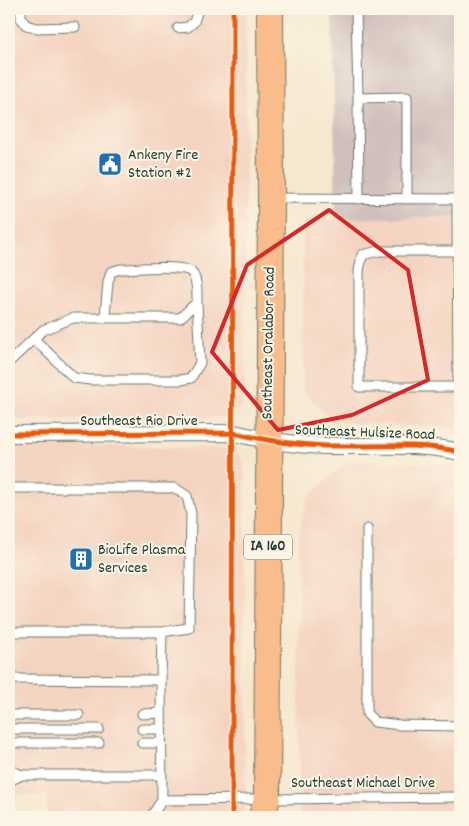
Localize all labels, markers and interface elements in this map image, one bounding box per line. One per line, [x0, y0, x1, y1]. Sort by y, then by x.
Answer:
place label: Ankeny Fire Station #2 [128, 144, 198, 185]
public building icon: Ankeny Fire Station #2 [97, 151, 123, 177]
street label: Southeast Oralabor Road [256, 266, 282, 420]
street label: Southeast Rio Drive [80, 410, 198, 433]
street label: Southeast Hulsize Road [294, 419, 436, 447]
road number: IA 160 [244, 534, 292, 560]
place label: BioLife Plasma Services [98, 539, 186, 580]
building icon: BioLife Plasma Services [68, 546, 94, 572]
street label: Southeast Michael Drive [291, 772, 435, 795]

